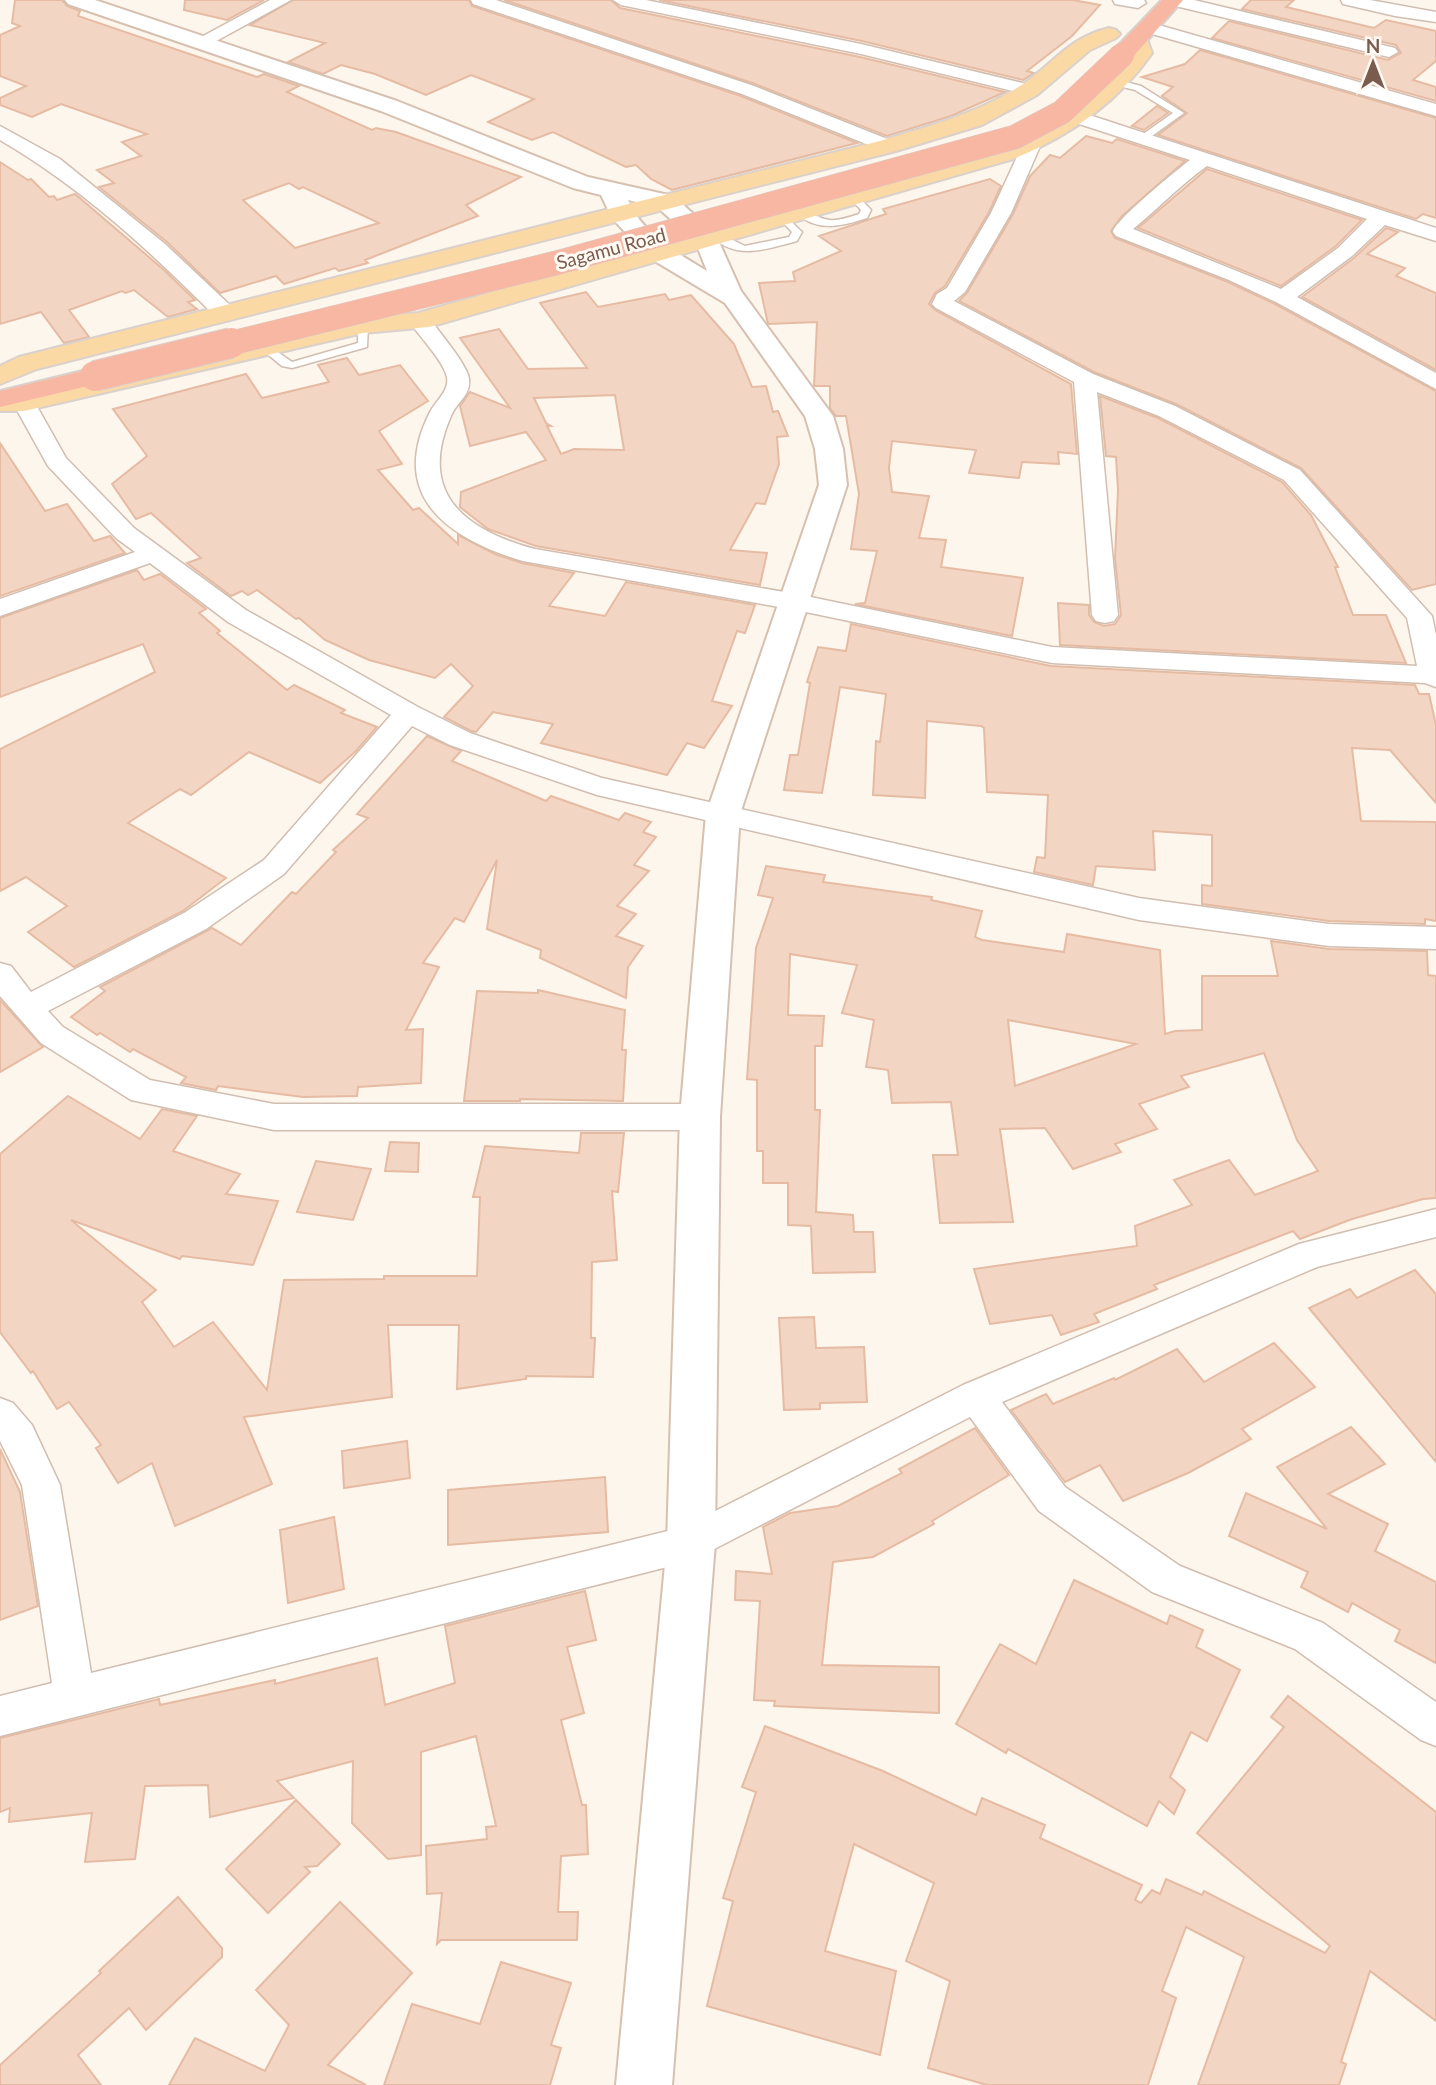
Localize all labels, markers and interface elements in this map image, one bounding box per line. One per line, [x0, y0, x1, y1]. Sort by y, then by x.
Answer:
north arrow [1338, 28, 1408, 98]
text: N [1366, 34, 1380, 57]
street label: Sagamu Road [554, 222, 668, 274]

